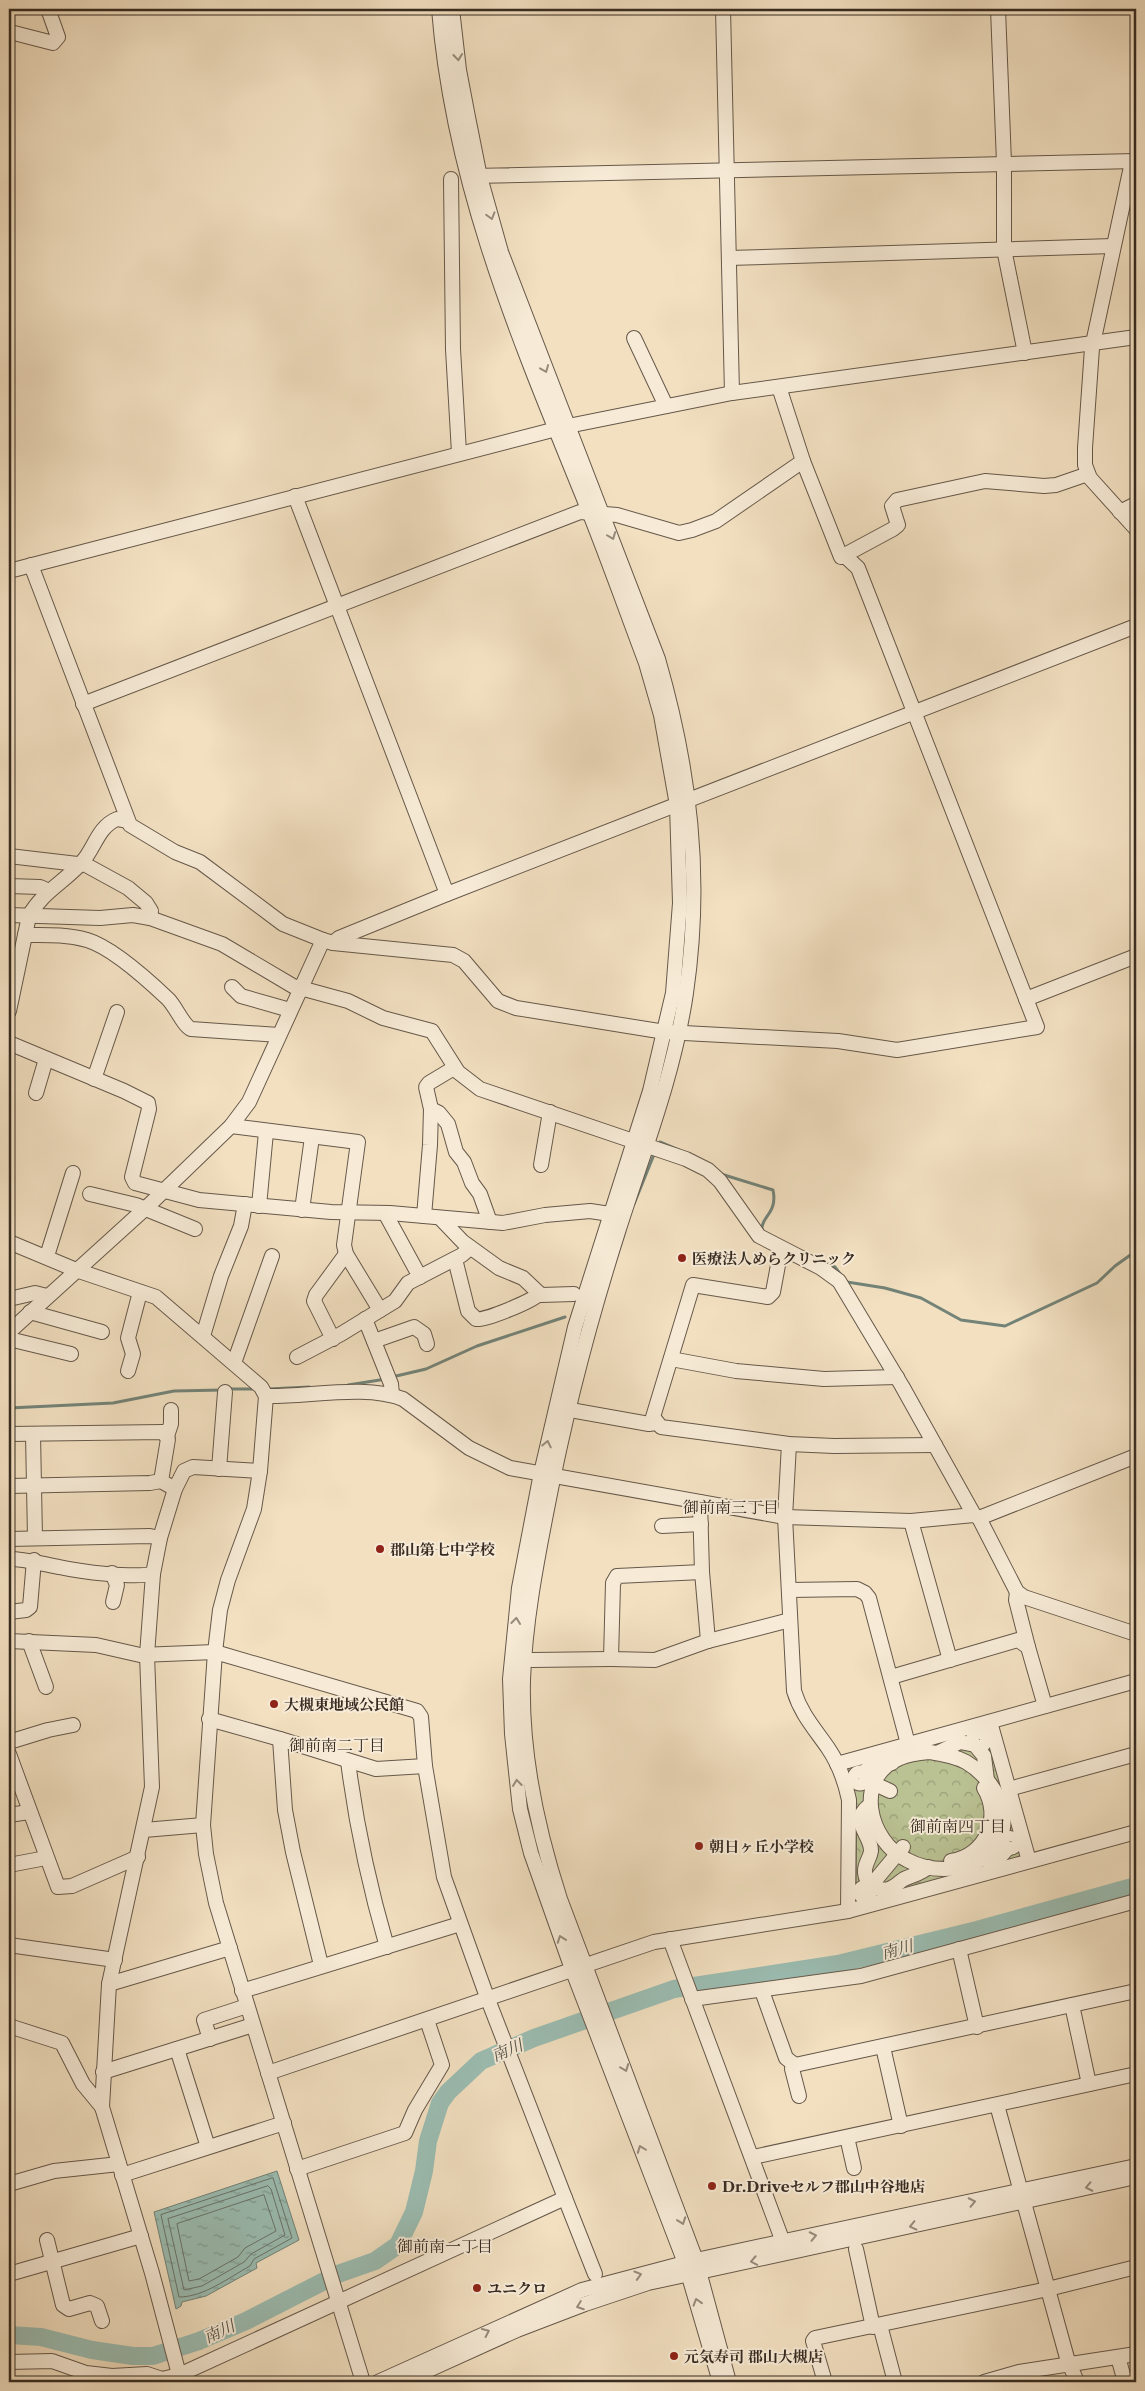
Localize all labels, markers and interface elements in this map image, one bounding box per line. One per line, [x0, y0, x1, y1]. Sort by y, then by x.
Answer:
one-way arrow [452, 54, 463, 62]
one-way arrow [485, 212, 495, 220]
one-way arrow [539, 364, 549, 373]
one-way arrow [606, 531, 616, 540]
place label: 医療法人めらクリニック [692, 1249, 856, 1268]
marker: 医療法人めらクリニック [676, 1252, 688, 1264]
one-way arrow [541, 1440, 552, 1449]
district label: 御前南三丁目 [683, 1497, 779, 1517]
place label: 郡山第七中学校 [390, 1540, 495, 1559]
marker: 郡山第七中学校 [374, 1543, 386, 1555]
one-way arrow [510, 1617, 521, 1625]
place label: 大槻東地域公民館 [284, 1695, 404, 1714]
marker: 大槻東地域公民館 [268, 1698, 280, 1710]
district label: 御前南二丁目 [289, 1735, 385, 1755]
one-way arrow [512, 1779, 523, 1787]
district label: 御前南四丁目 [910, 1816, 1006, 1836]
place label: 朝日ヶ丘小学校 [709, 1837, 814, 1856]
marker: 朝日ヶ丘小学校 [693, 1840, 705, 1852]
one-way arrow [557, 1935, 567, 1944]
water label: 南川 [879, 1935, 917, 1963]
water label: 南川 [488, 2034, 527, 2065]
one-way arrow [619, 2064, 629, 2072]
one-way arrow [637, 2146, 647, 2154]
place label: Dr.Driveセルフ郡山中谷地店 [722, 2177, 925, 2196]
marker: Dr.Driveセルフ郡山中谷地店 [706, 2180, 718, 2192]
one-way arrow [1084, 2182, 1093, 2192]
one-way arrow [968, 2197, 977, 2208]
one-way arrow [676, 2216, 686, 2224]
one-way arrow [908, 2220, 917, 2231]
one-way arrow [809, 2231, 818, 2242]
district label: 御前南一丁目 [397, 2236, 493, 2256]
one-way arrow [750, 2255, 759, 2266]
one-way arrow [633, 2270, 641, 2280]
place label: ユニクロ [487, 2279, 547, 2298]
marker: ユニクロ [471, 2282, 483, 2294]
one-way arrow [692, 2298, 702, 2307]
one-way arrow [576, 2300, 585, 2310]
water label: 南川 [200, 2314, 240, 2347]
one-way arrow [481, 2328, 490, 2338]
place label: 元気寿司 郡山大槻店 [684, 2347, 823, 2366]
marker: 元気寿司 郡山大槻店 [668, 2350, 680, 2362]

